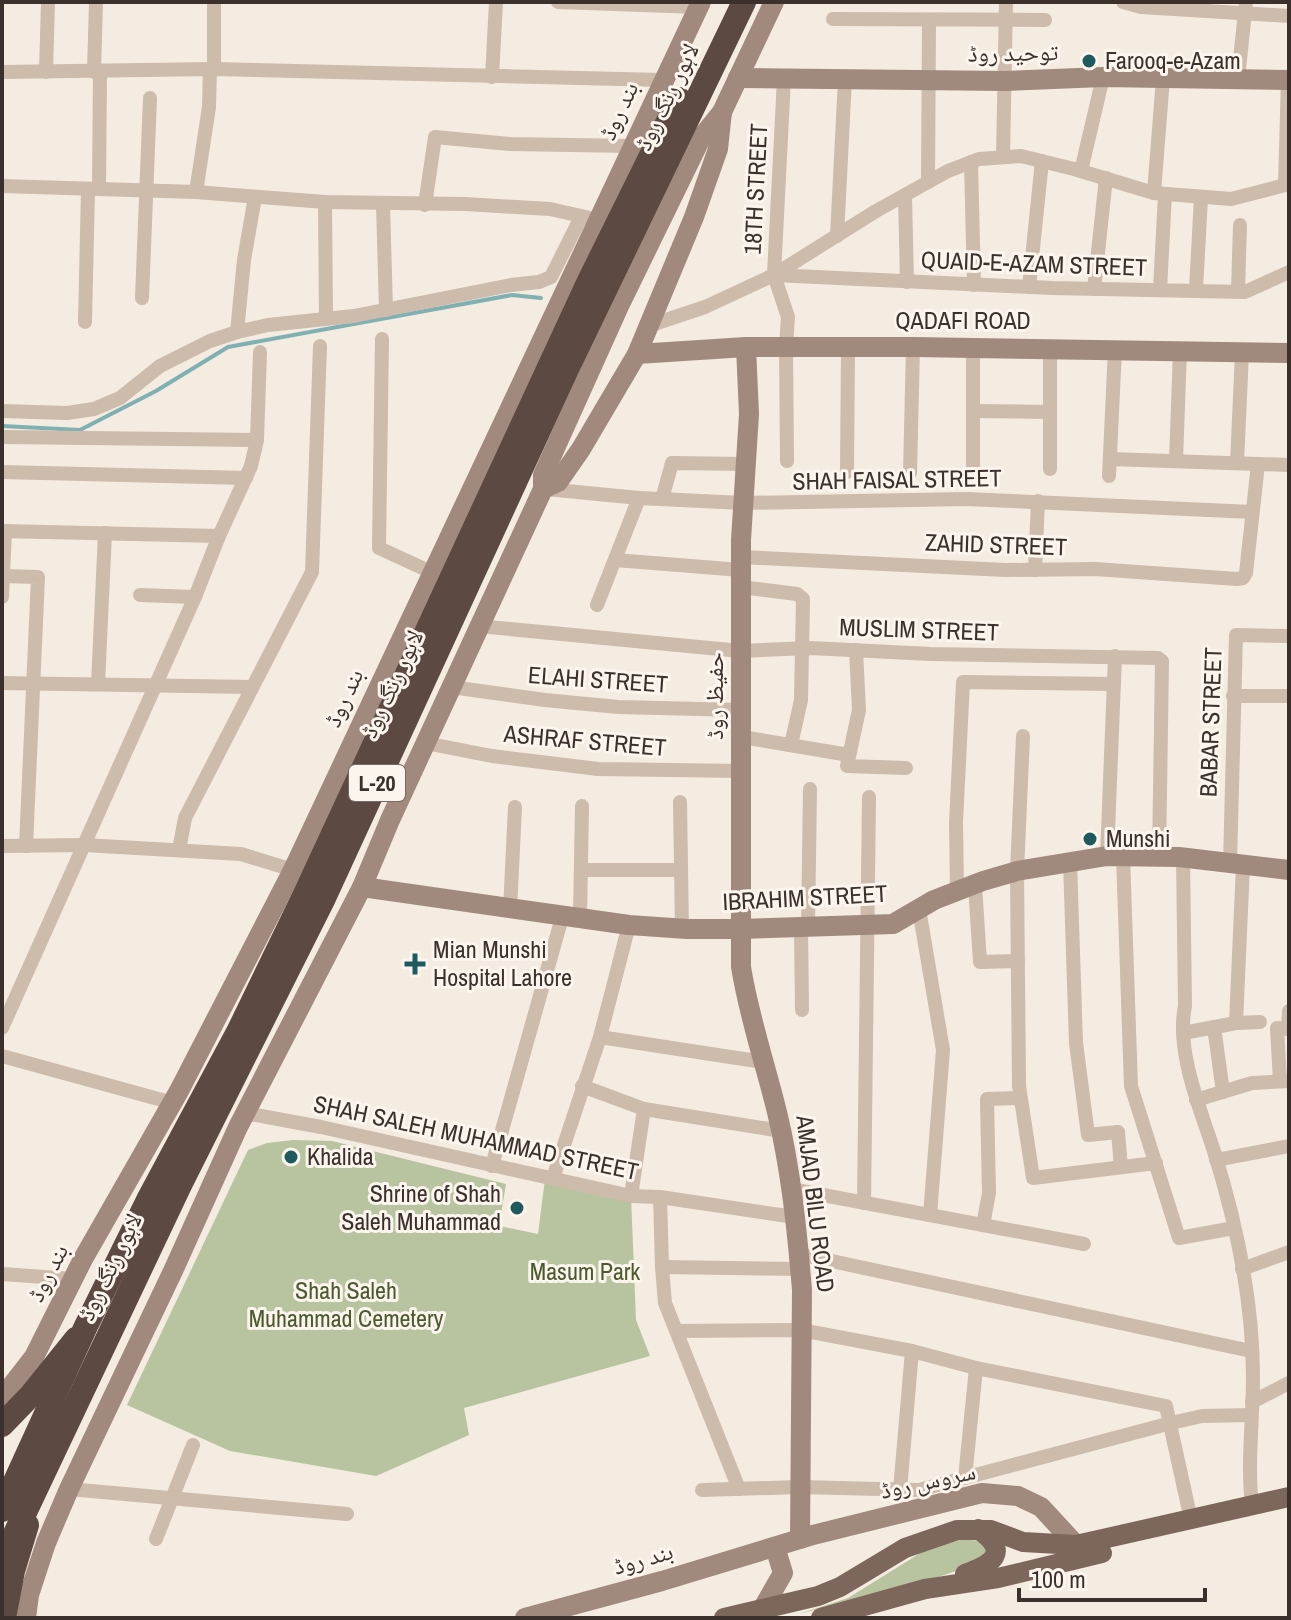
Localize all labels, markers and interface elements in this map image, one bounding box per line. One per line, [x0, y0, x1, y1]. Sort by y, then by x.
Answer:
street label: توحید روڈ [967, 35, 1059, 69]
street label: لاہور رنگ روڈ [626, 38, 706, 155]
place label: Farooq-e-Azam [1105, 44, 1241, 76]
marker: Farooq-e-Azam [1080, 52, 1098, 70]
street label: بند روڈ [591, 76, 645, 145]
street label: 18TH STREET [736, 123, 774, 255]
street label: QUAID-E-AZAM STREET [920, 243, 1148, 283]
street label: QADAFI ROAD [895, 304, 1031, 336]
street label: SHAH FAISAL STREET [792, 461, 1002, 497]
street label: ZAHID STREET [924, 526, 1068, 562]
street label: MUSLIM STREET [839, 610, 999, 648]
street label: لاہور رنگ روڈ [352, 625, 430, 743]
street label: BABAR STREET [1191, 647, 1229, 797]
street label: حفیظ روڈ [698, 652, 730, 740]
street label: ELAHI STREET [527, 658, 669, 700]
street label: بند روڈ [316, 663, 370, 732]
street label: ASHRAF STREET [502, 717, 668, 763]
road number: L-20 [349, 765, 405, 801]
place label: Munshi [1106, 822, 1171, 854]
marker: Munshi [1081, 830, 1099, 848]
street label: IBRAHIM STREET [722, 877, 888, 917]
place label: Mian Munshi Hospital Lahore [433, 933, 572, 993]
marker: Mian Munshi Hospital Lahore [404, 953, 426, 975]
street label: SHAH SALEH MUHAMMAD STREET [311, 1087, 642, 1187]
street label: AMJAD BILU ROAD [789, 1112, 843, 1294]
place label: Khalida [307, 1140, 374, 1172]
marker: Khalida [282, 1148, 300, 1166]
place label: Shrine of Shah Saleh Muhammad [341, 1177, 501, 1237]
marker: Shrine of Shah Saleh Muhammad [508, 1199, 526, 1217]
street label: لاہور رنگ روڈ [69, 1208, 149, 1325]
street label: بند روڈ [19, 1238, 75, 1307]
park label: Masum Park [530, 1255, 640, 1287]
park label: Shah Saleh Muhammad Cemetery [249, 1274, 443, 1334]
street label: سروس روڈ [877, 1454, 979, 1506]
street label: بند روڈ [609, 1534, 676, 1582]
scale bar [1019, 1552, 1205, 1602]
text: 100 m [1031, 1563, 1086, 1595]

